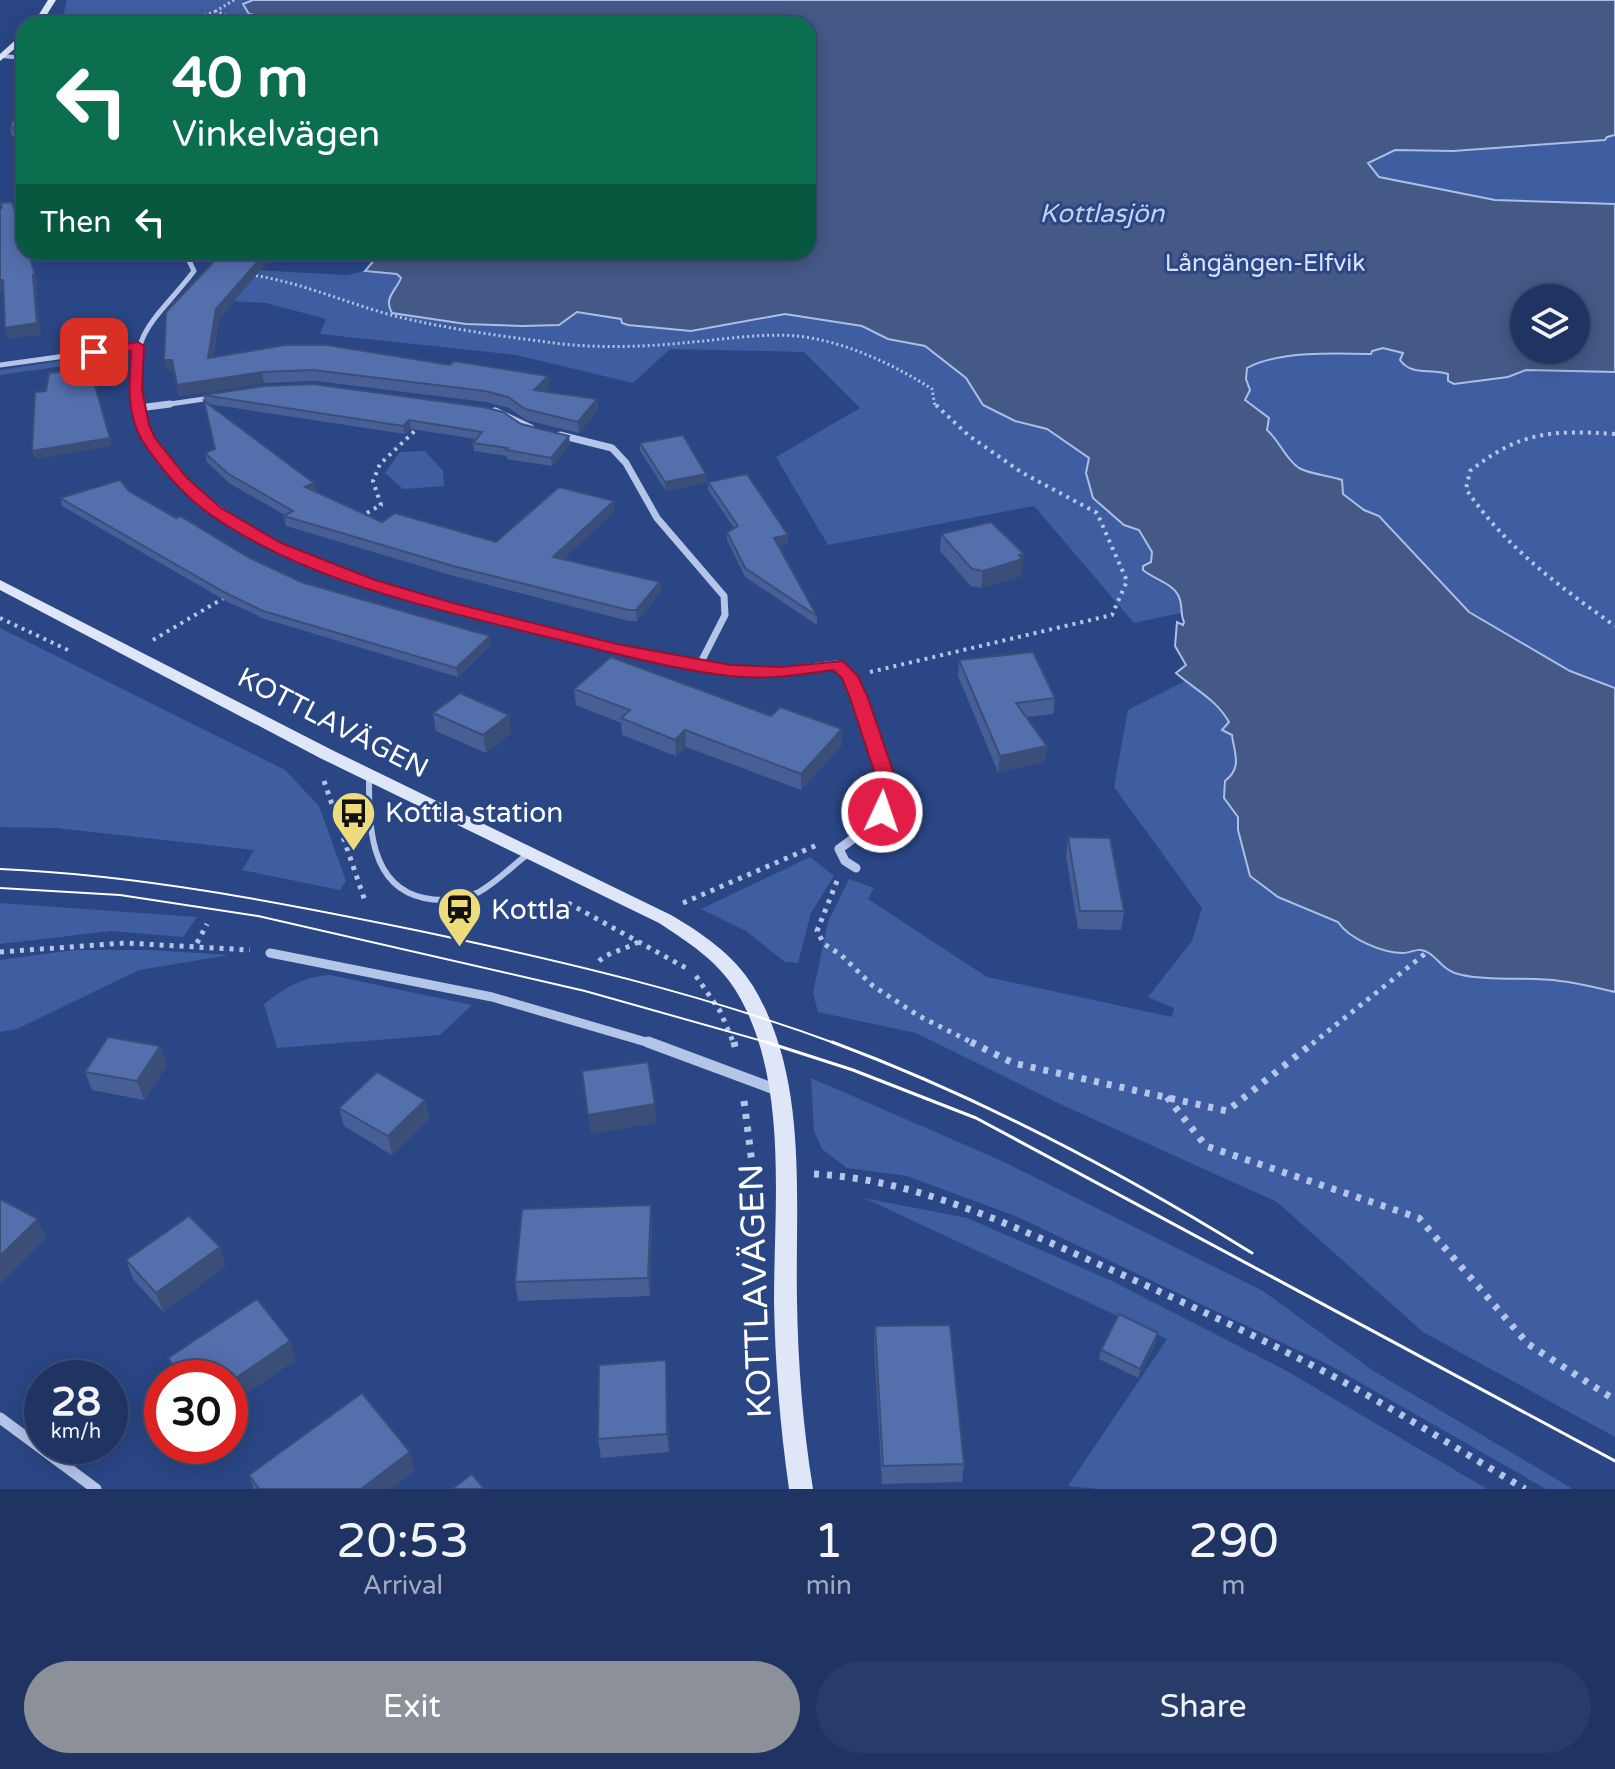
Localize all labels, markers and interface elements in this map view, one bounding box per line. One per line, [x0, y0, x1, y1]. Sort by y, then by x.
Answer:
text: 40 m [172, 45, 308, 112]
icon: left [40, 48, 144, 152]
text: Vinkelvägen [172, 113, 380, 156]
water label: Kottlasjön [1040, 198, 1166, 229]
icon: left [128, 200, 172, 244]
text: Then [40, 204, 112, 241]
park label: Långängen-Elfvik [1165, 249, 1365, 278]
map controls [1510, 284, 1590, 364]
button: layers [1510, 284, 1590, 364]
pin [60, 318, 128, 386]
icon: arrive [72, 330, 116, 374]
street label: KOTTLAVÄGEN [232, 660, 434, 786]
position arrow [840, 770, 924, 854]
bus stop icon: Kottla station [330, 789, 378, 852]
place label: Kottla station [385, 796, 563, 830]
station icon: Kottla [436, 886, 484, 949]
place label: Kottla [491, 893, 571, 927]
street label: KOTTLAVÄGEN [731, 1163, 781, 1419]
speed limit sign: 30 [144, 1360, 248, 1464]
text: 28 [51, 1378, 101, 1426]
text: km/h [51, 1420, 101, 1444]
text: 20:53 [336, 1513, 469, 1571]
text: 1 [814, 1513, 844, 1571]
text: 290 [1188, 1513, 1279, 1571]
text: Arrival [363, 1570, 443, 1601]
text: min [806, 1570, 852, 1601]
text: m [1222, 1570, 1245, 1601]
button: Exit [24, 1661, 800, 1753]
button: Share [816, 1661, 1591, 1753]

